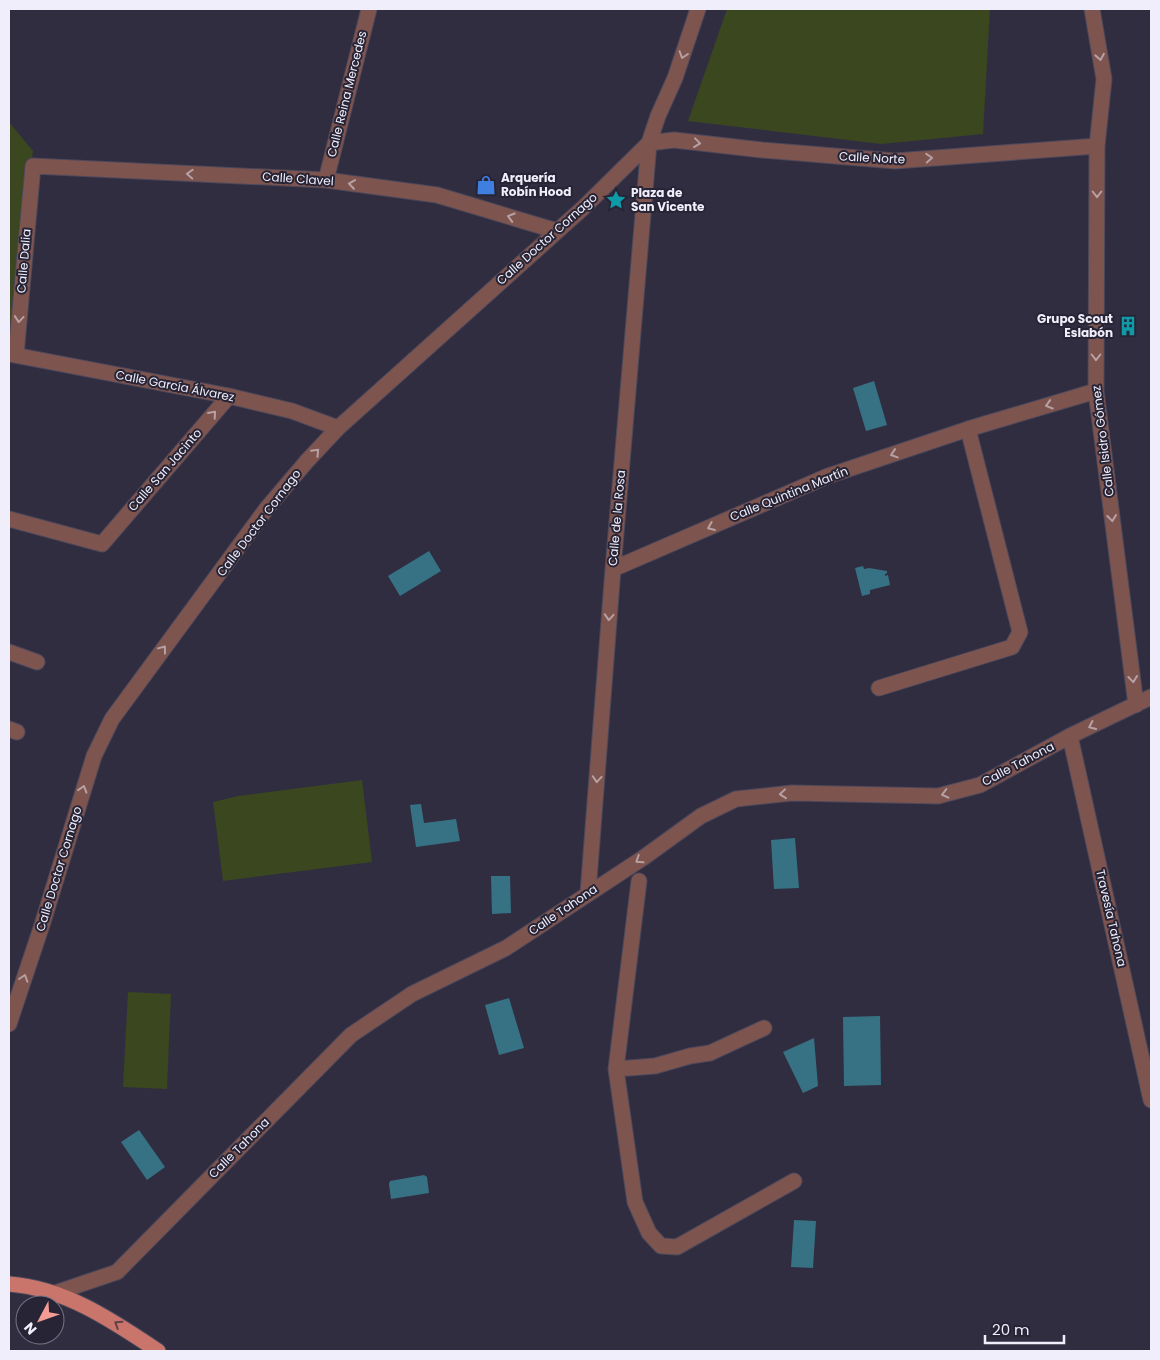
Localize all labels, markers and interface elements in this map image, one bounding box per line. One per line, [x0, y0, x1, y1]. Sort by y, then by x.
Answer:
street label: Calle Reina Mercedes [323, 29, 370, 159]
one-way arrow [679, 50, 689, 59]
one-way arrow [1095, 52, 1105, 61]
one-way arrow [693, 137, 701, 147]
street label: Calle Norte [838, 147, 906, 168]
one-way arrow [925, 153, 933, 164]
one-way arrow [186, 168, 194, 179]
street label: Calle Clavel [262, 168, 334, 189]
place label: Arquería Robín Hood [501, 169, 571, 200]
shop icon: Arquería Robín Hood [475, 174, 497, 196]
one-way arrow [348, 179, 356, 190]
place label: Plaza de San Vicente [631, 184, 705, 215]
street label: Calle Doctor Cornago [493, 189, 601, 288]
place icon: Plaza de San Vicente [605, 189, 627, 211]
one-way arrow [1092, 191, 1102, 199]
one-way arrow [507, 212, 515, 222]
street label: Calle Dalia [12, 228, 35, 294]
place label: Grupo Scout Eslabón [1037, 310, 1113, 341]
one-way arrow [14, 315, 25, 323]
building icon: Grupo Scout Eslabón [1117, 315, 1139, 337]
one-way arrow [1091, 354, 1101, 361]
street label: Calle García Álvarez [114, 366, 236, 405]
street label: Calle Isidro Gómez [1087, 385, 1118, 498]
one-way arrow [1046, 399, 1054, 409]
one-way arrow [208, 411, 217, 420]
street label: Calle San Jacinto [124, 424, 205, 515]
one-way arrow [310, 448, 319, 457]
one-way arrow [891, 448, 899, 458]
street label: Calle Quintina Martín [727, 462, 850, 525]
street label: Calle Doctor Cornago [213, 465, 305, 580]
street label: Calle de la Rosa [604, 469, 629, 567]
one-way arrow [1106, 515, 1117, 523]
one-way arrow [707, 520, 716, 531]
one-way arrow [604, 614, 615, 622]
one-way arrow [157, 645, 166, 655]
one-way arrow [1127, 676, 1138, 684]
one-way arrow [1088, 720, 1097, 730]
street label: Calle Tahona [979, 737, 1057, 790]
one-way arrow [592, 776, 603, 784]
one-way arrow [78, 786, 88, 794]
one-way arrow [779, 788, 787, 799]
one-way arrow [941, 788, 950, 799]
street label: Calle Doctor Cornago [31, 804, 86, 934]
one-way arrow [635, 854, 644, 863]
street label: Travesía Tahona [1092, 867, 1131, 968]
street label: Calle Tahona [525, 880, 601, 939]
one-way arrow [19, 974, 29, 982]
street label: Calle Tahona [204, 1113, 273, 1182]
north arrow [15, 1295, 65, 1345]
scale bar [985, 1312, 1064, 1344]
text: N [19, 1318, 41, 1339]
text: 20 m [992, 1319, 1030, 1340]
one-way arrow [114, 1321, 123, 1330]

